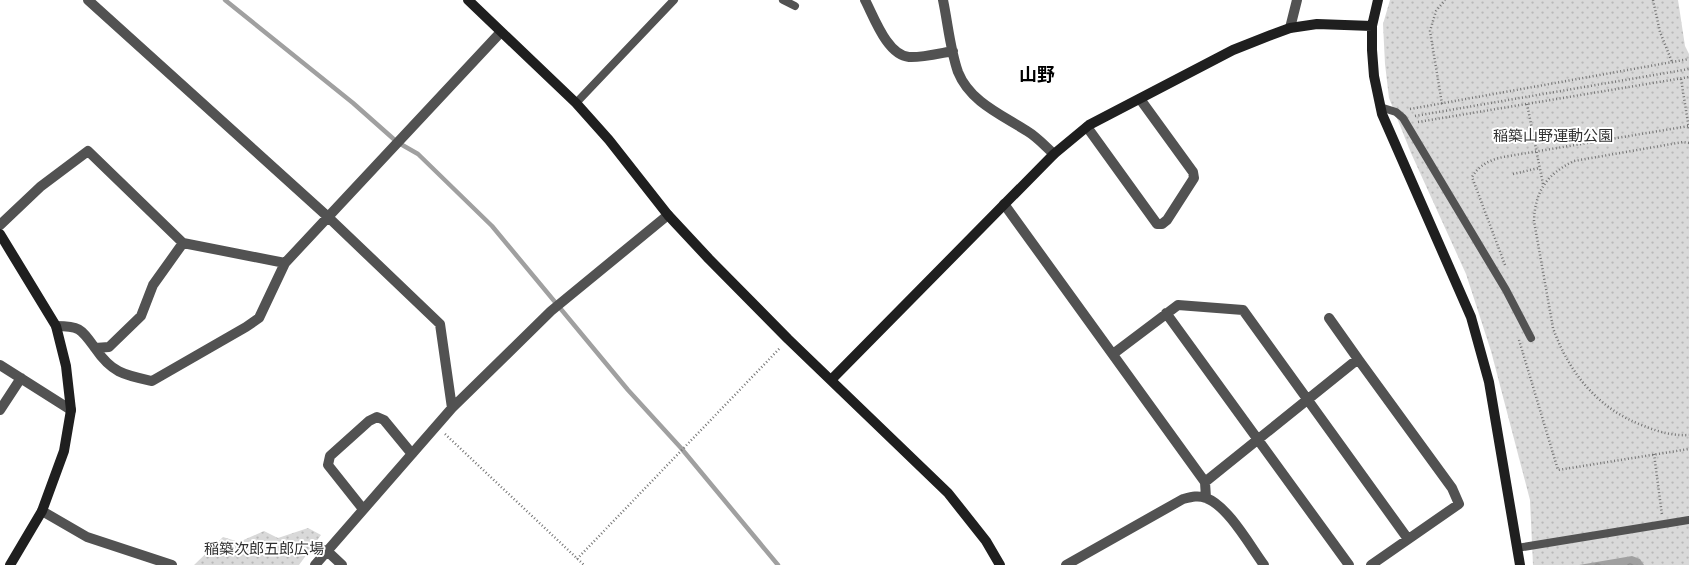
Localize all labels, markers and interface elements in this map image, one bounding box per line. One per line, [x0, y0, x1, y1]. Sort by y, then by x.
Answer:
district label: 山野 [1019, 64, 1055, 86]
park label: 稲築山野運動公園 [1493, 127, 1613, 145]
park label: 稲築次郎五郎広場 [204, 540, 324, 558]

